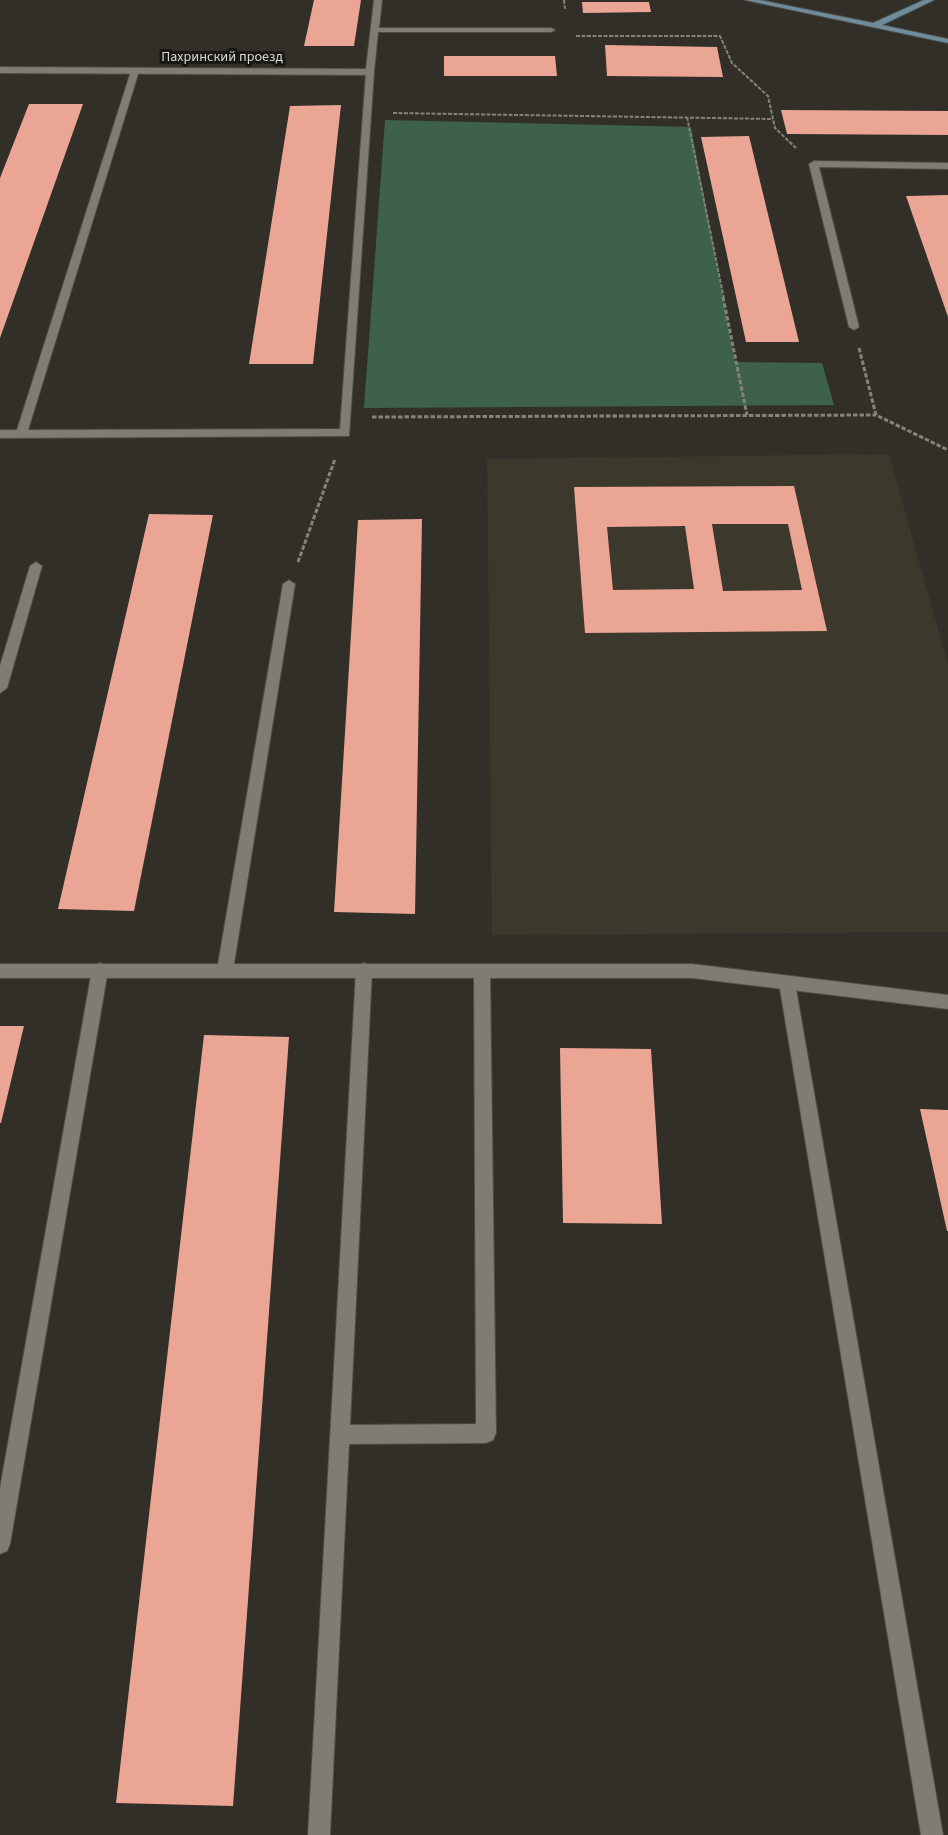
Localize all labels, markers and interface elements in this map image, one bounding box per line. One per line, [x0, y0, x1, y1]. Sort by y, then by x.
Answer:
street label: Пахринский проезд [161, 50, 283, 66]

